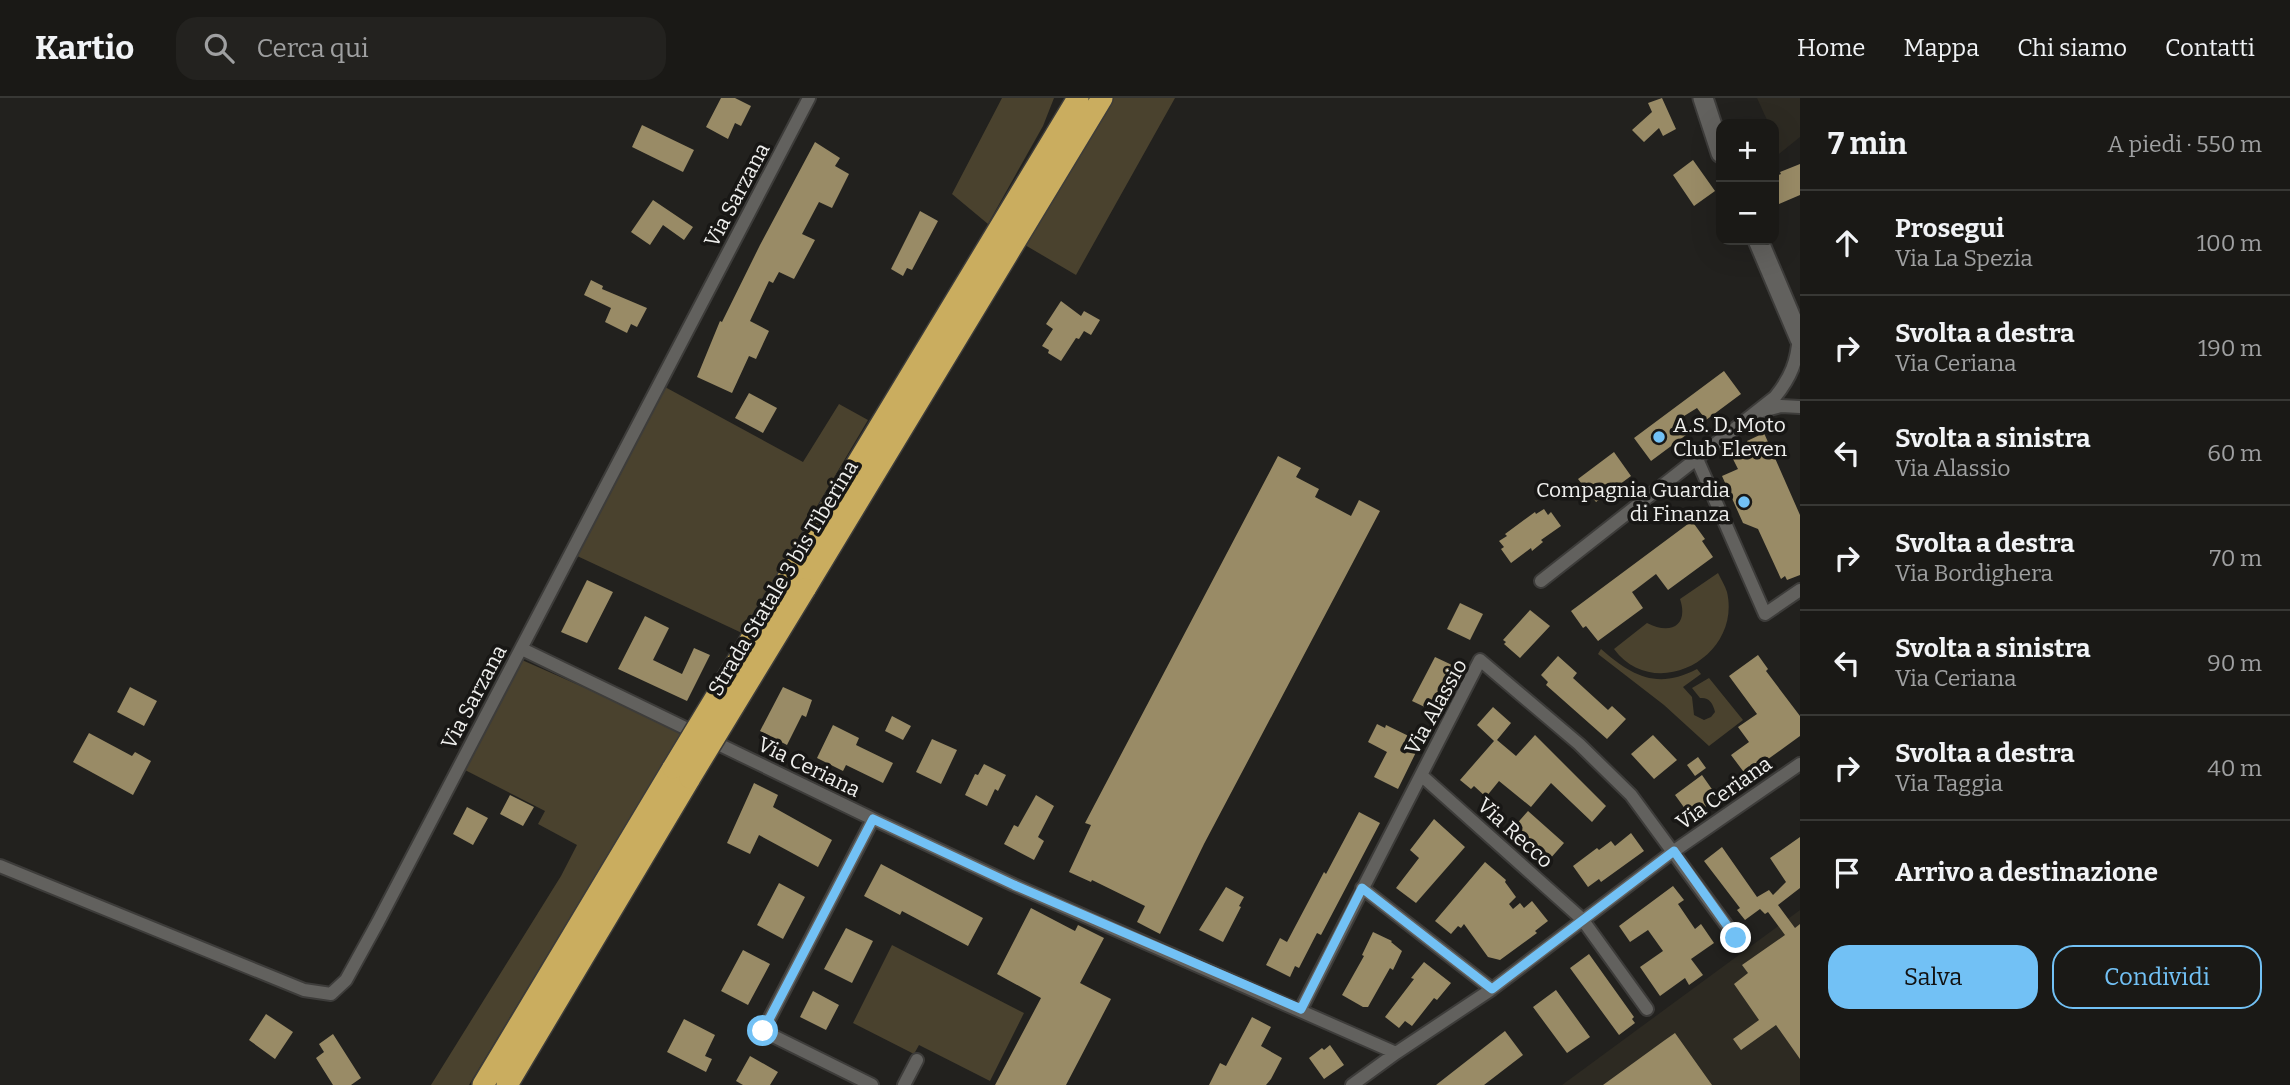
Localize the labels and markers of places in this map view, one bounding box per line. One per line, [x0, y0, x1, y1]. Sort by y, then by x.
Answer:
place label: A.S. D. Moto Club Eleven [1673, 412, 1787, 462]
marker: A.S. D. Moto Club Eleven [1651, 429, 1667, 445]
place label: Compagnia Guardia di Finanza [1536, 477, 1731, 527]
marker: Compagnia Guardia di Finanza [1736, 494, 1752, 510]

